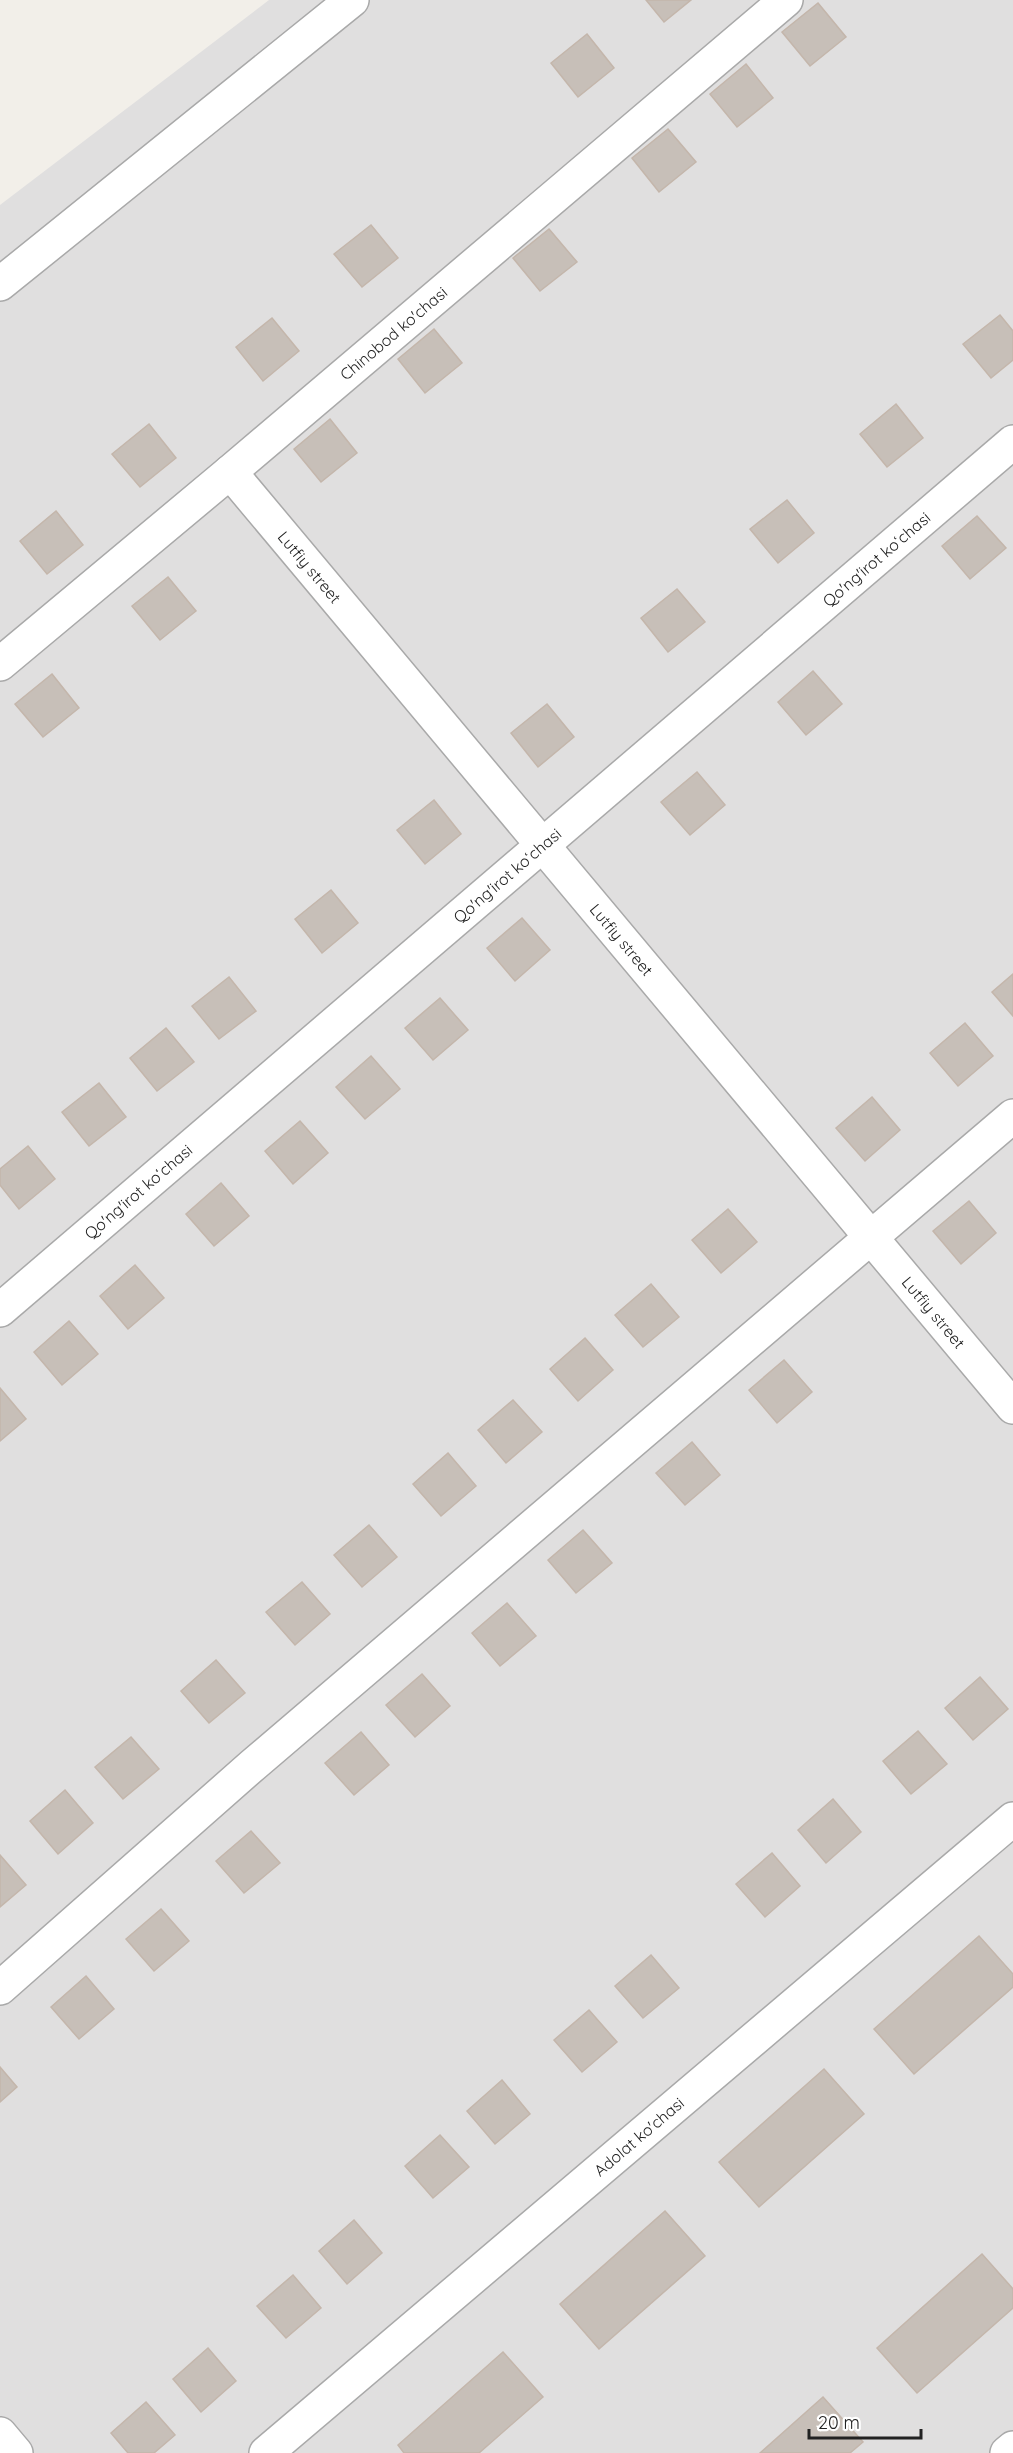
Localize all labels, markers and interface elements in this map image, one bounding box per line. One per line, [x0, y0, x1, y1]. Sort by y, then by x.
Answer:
street label: Chinobod ko'chasi [336, 282, 451, 384]
street label: Qo'ng'irot ko‘chasi [818, 507, 934, 611]
street label: Lutfiy street [274, 527, 346, 607]
street label: Qo'ng'irot ko‘chasi [449, 824, 565, 927]
street label: Lutfiy street [586, 900, 658, 980]
street label: Qo'ng'irot ko‘chasi [80, 1140, 196, 1243]
street label: Lutfiy street [898, 1272, 970, 1352]
street label: Adolat ko'chasi [590, 2093, 688, 2180]
scale bar [809, 2402, 922, 2440]
text: 20 m [818, 2411, 860, 2434]

